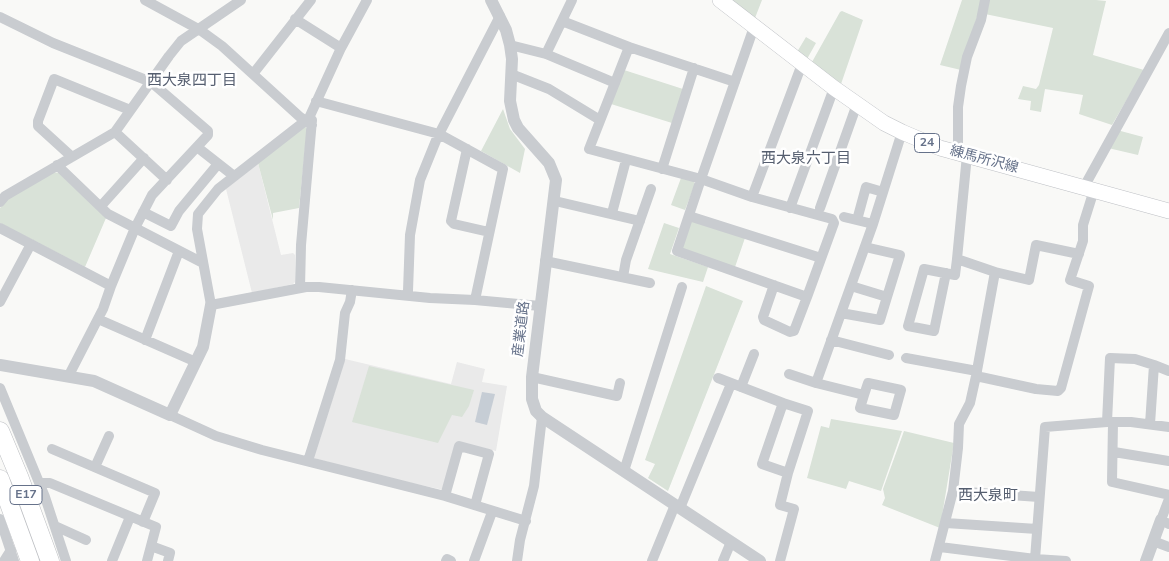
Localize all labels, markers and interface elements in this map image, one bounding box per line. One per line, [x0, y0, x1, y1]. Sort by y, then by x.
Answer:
district label: 西大泉四丁目 [147, 72, 237, 90]
road number: 24 [914, 134, 940, 152]
street label: 練馬所沢線 [948, 143, 1020, 177]
district label: 西大泉六丁目 [761, 150, 851, 168]
street label: 産業道路 [510, 300, 534, 358]
road number: E17 [10, 486, 42, 504]
district label: 西大泉町 [958, 487, 1018, 505]

